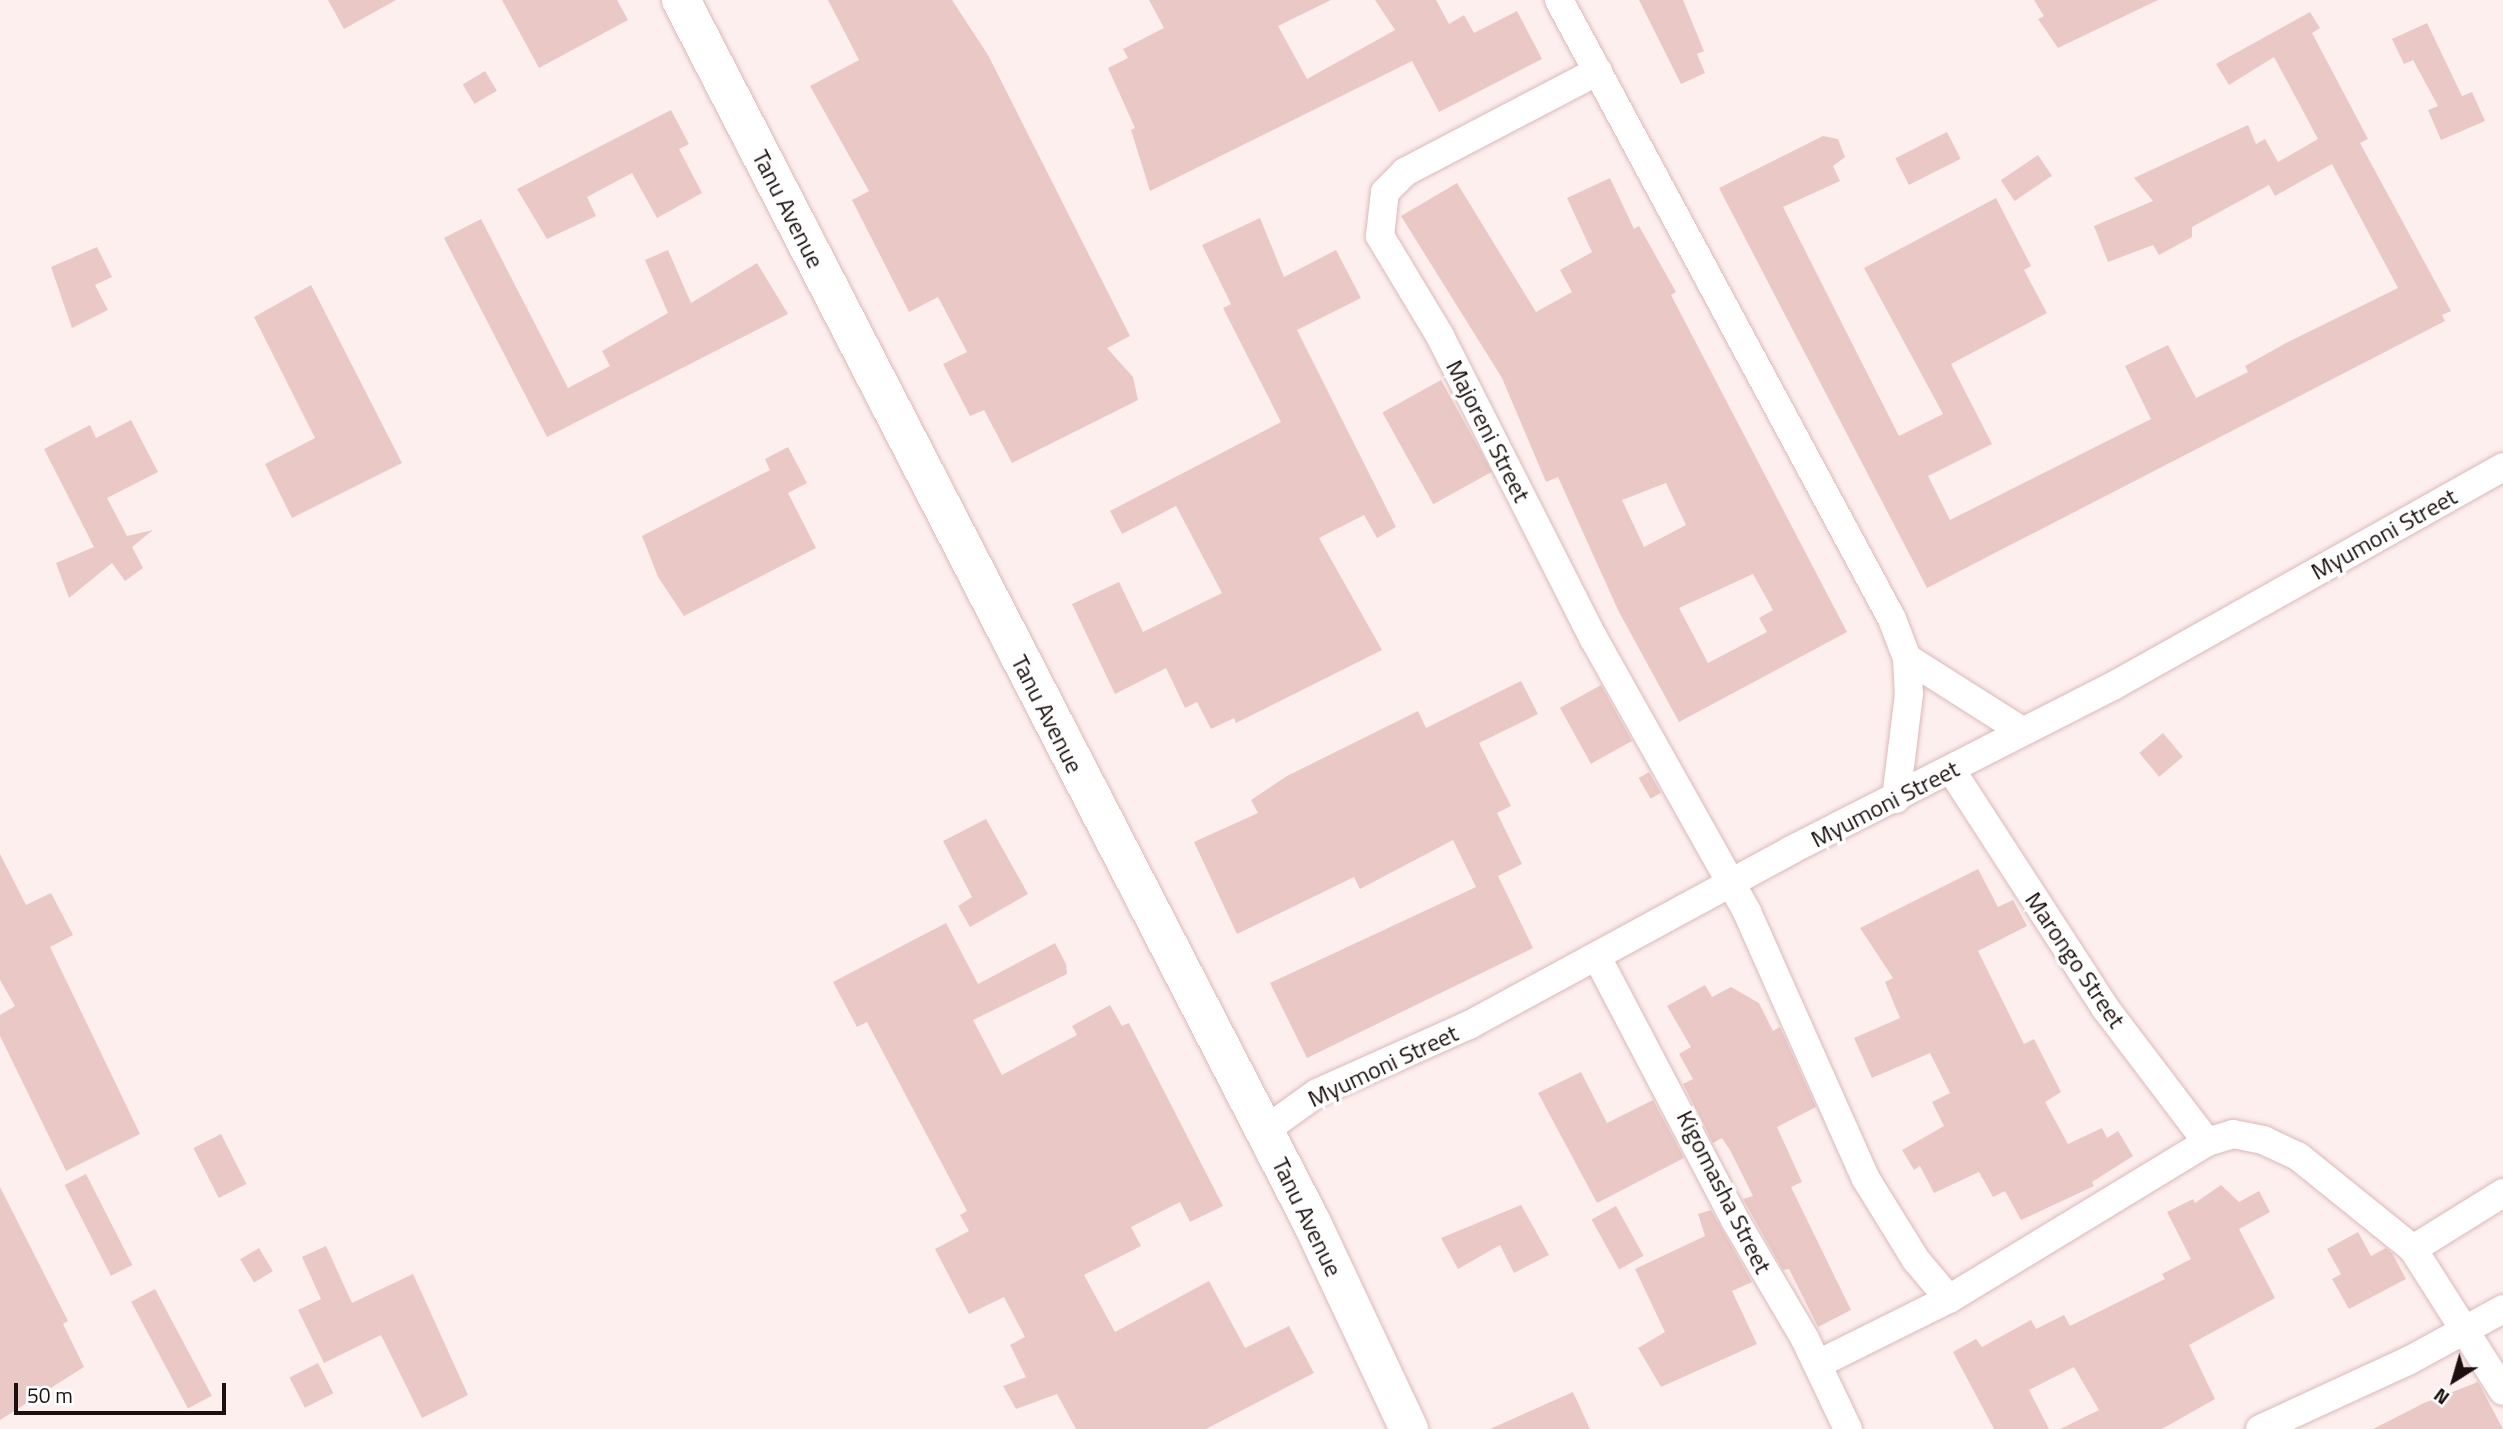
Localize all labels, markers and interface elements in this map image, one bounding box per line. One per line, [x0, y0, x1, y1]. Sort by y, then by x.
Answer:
street label: Tanu Avenue [746, 145, 830, 273]
street label: Majoreni Street [1440, 355, 1536, 507]
street label: Myumoni Street [2306, 482, 2462, 586]
street label: Tanu Avenue [1005, 650, 1089, 778]
street label: Myumoni Street [1806, 754, 1964, 854]
street label: Marongo Street [2019, 886, 2131, 1034]
street label: Myumoni Street [1303, 1019, 1463, 1113]
street label: Kigomasha Street [1670, 1106, 1778, 1278]
street label: Tanu Avenue [1266, 1153, 1348, 1281]
north arrow [2419, 1345, 2489, 1415]
scale bar [18, 1370, 229, 1414]
text: 50 m [27, 1379, 73, 1411]
text: N [2427, 1382, 2455, 1413]

